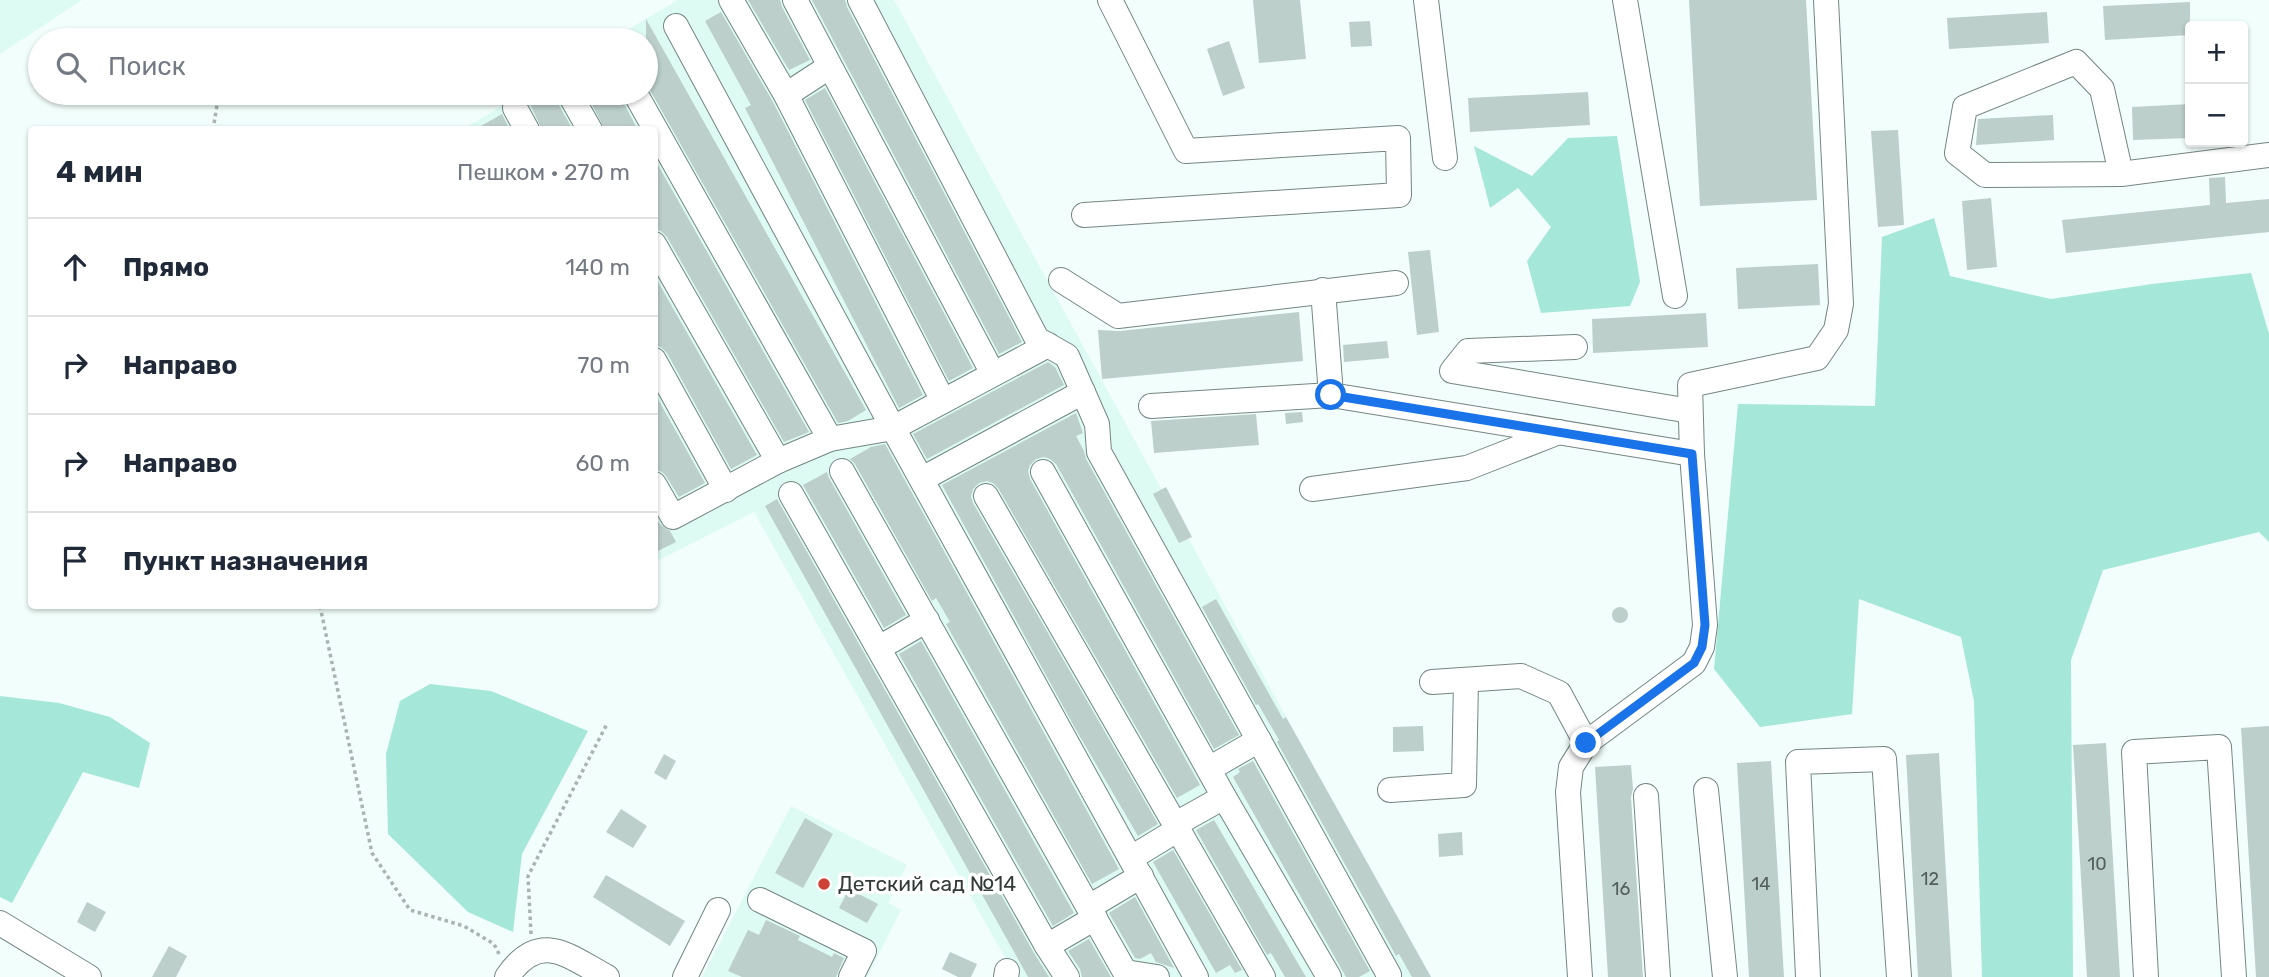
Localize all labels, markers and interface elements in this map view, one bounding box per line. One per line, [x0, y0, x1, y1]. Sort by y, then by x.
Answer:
map controls [2185, 21, 2248, 147]
button: + [2185, 21, 2248, 84]
search box [28, 28, 658, 105]
icon: search [52, 48, 90, 86]
text: Поиск [108, 51, 186, 82]
button: − [2185, 84, 2248, 147]
text: 4 мин [56, 154, 143, 190]
text: Пешком · 270 m [457, 158, 630, 186]
icon: ahead [56, 248, 94, 286]
text: Прямо [123, 252, 209, 283]
text: 140 m [565, 253, 630, 281]
icon: right [56, 346, 94, 384]
text: Направо [123, 350, 237, 381]
text: 70 m [578, 351, 630, 379]
route start [1315, 379, 1346, 410]
icon: right [56, 444, 94, 482]
text: Направо [123, 448, 237, 479]
text: 60 m [575, 449, 630, 477]
icon: arrive [56, 542, 94, 580]
text: Пункт назначения [123, 546, 368, 577]
route end [1570, 727, 1601, 758]
house number: 10 [2087, 853, 2107, 875]
house number: 12 [1921, 868, 1939, 890]
place label: Детский сад №14 [838, 871, 1016, 896]
house number: 14 [1752, 873, 1770, 895]
marker: Детский сад №14 [816, 876, 832, 892]
house number: 16 [1612, 878, 1630, 900]

